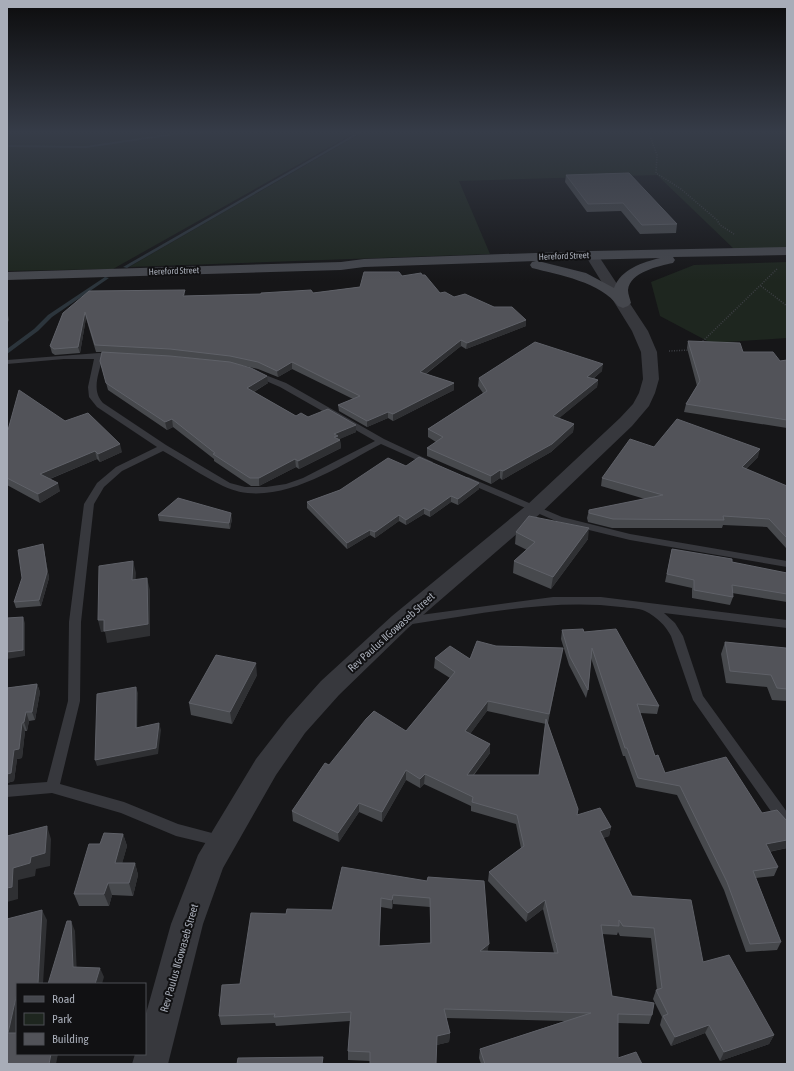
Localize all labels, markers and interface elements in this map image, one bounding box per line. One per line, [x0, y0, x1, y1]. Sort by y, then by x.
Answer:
street label: Hereford Street [539, 250, 590, 262]
street label: Hereford Street [149, 265, 200, 277]
street label: Rev Paulus ǁGowaseb Street [345, 590, 437, 674]
street label: Rev Paulus ǁGowaseb Street [158, 902, 200, 1014]
legend [16, 983, 146, 1055]
text: Road [52, 992, 75, 1006]
text: Park [52, 1012, 73, 1026]
text: Building [52, 1032, 90, 1046]

